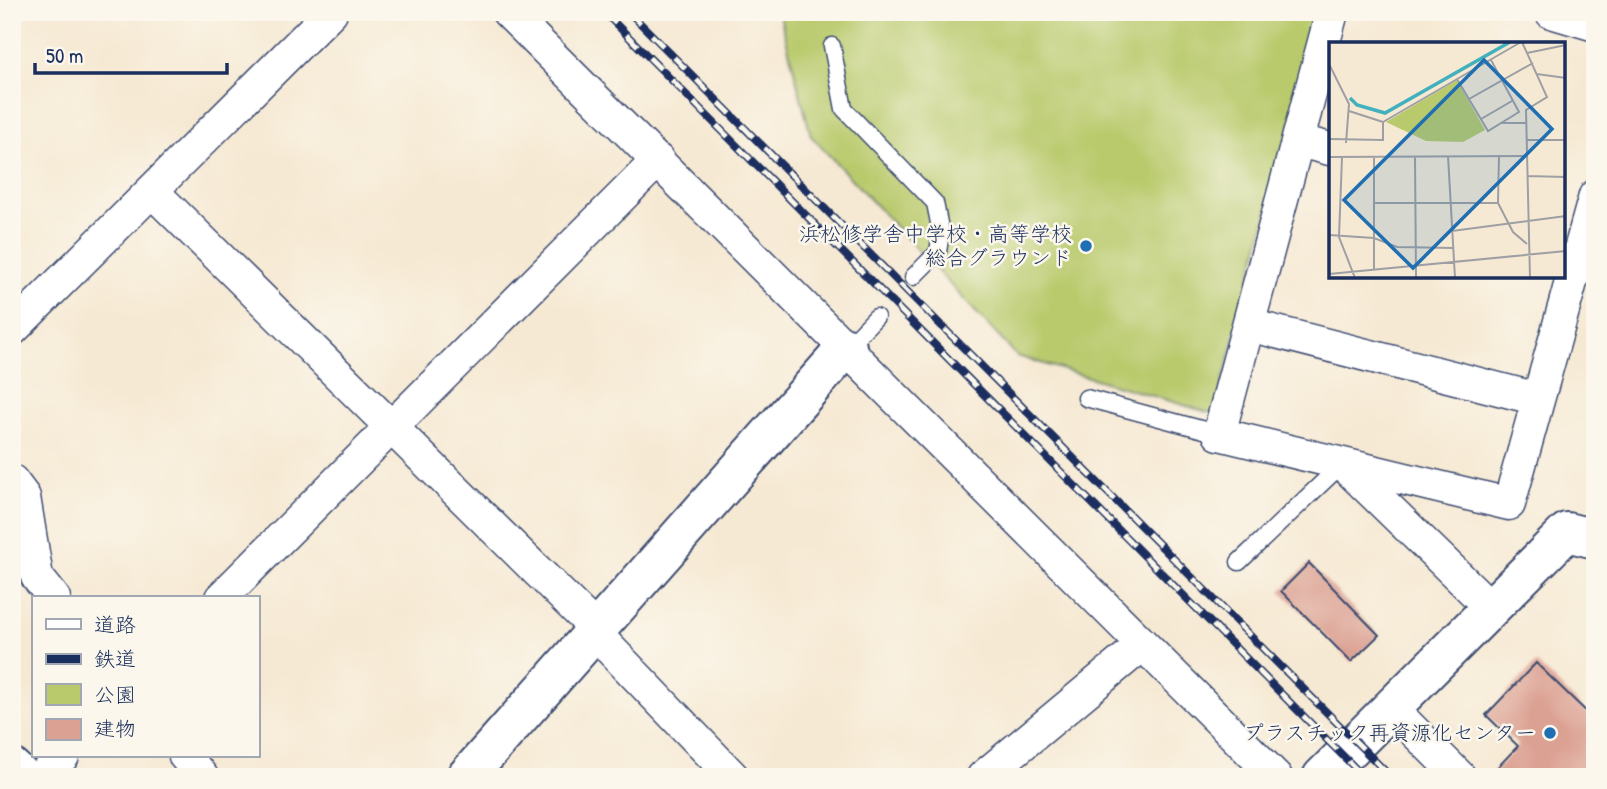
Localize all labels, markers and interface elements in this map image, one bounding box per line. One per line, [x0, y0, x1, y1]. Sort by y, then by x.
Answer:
scale bar [35, 32, 228, 76]
text: 50 m [46, 41, 83, 70]
inset map [1329, 42, 1565, 278]
place label: 浜松修学舎中学校・高等学校 総合グラウンド [799, 219, 1072, 272]
marker: 浜松修学舎中学校・高等学校 総合グラウンド [1078, 238, 1094, 254]
legend [32, 596, 259, 758]
text: 道路 [94, 610, 136, 639]
text: 鉄道 [94, 644, 136, 673]
text: 公園 [94, 680, 136, 709]
text: 建物 [94, 714, 136, 743]
place label: プラスチック再資源化センター [1243, 718, 1536, 747]
marker: プラスチック再資源化センター [1542, 725, 1558, 741]

